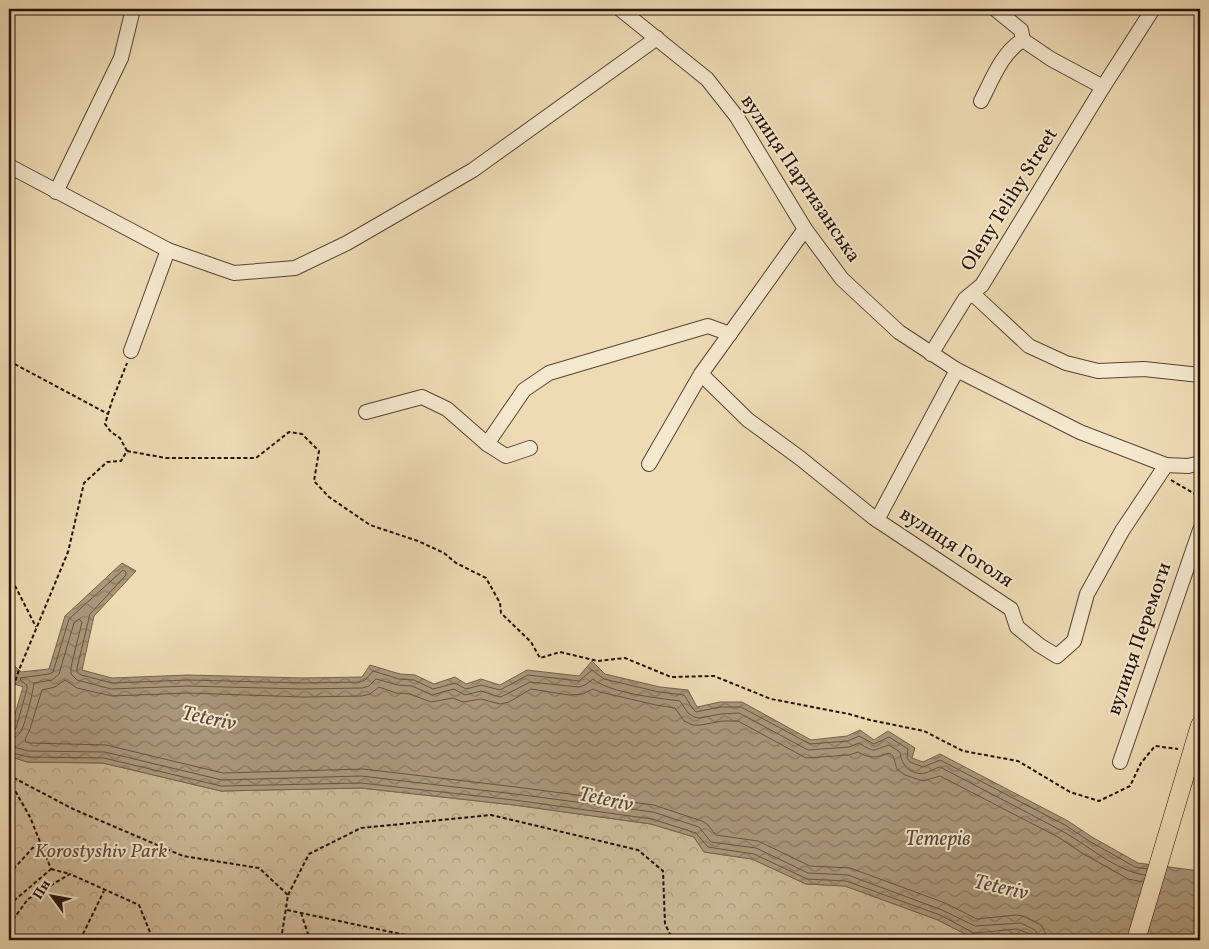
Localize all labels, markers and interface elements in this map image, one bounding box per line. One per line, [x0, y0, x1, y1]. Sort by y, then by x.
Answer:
street label: вулиця Партизанська [733, 89, 867, 269]
street label: Oleny Telihy Street [955, 123, 1065, 277]
street label: вулиця Гоголя [894, 501, 1018, 595]
street label: вулиця Перемоги [1101, 559, 1179, 719]
water label: Teteriv [179, 699, 239, 739]
water label: Teteriv [576, 780, 636, 820]
water label: Тетерів [905, 825, 971, 854]
park label: Korostyshiv Park [34, 838, 168, 866]
water label: Teteriv [971, 868, 1031, 908]
north arrow [28, 872, 78, 922]
text: Пн [29, 876, 56, 903]

